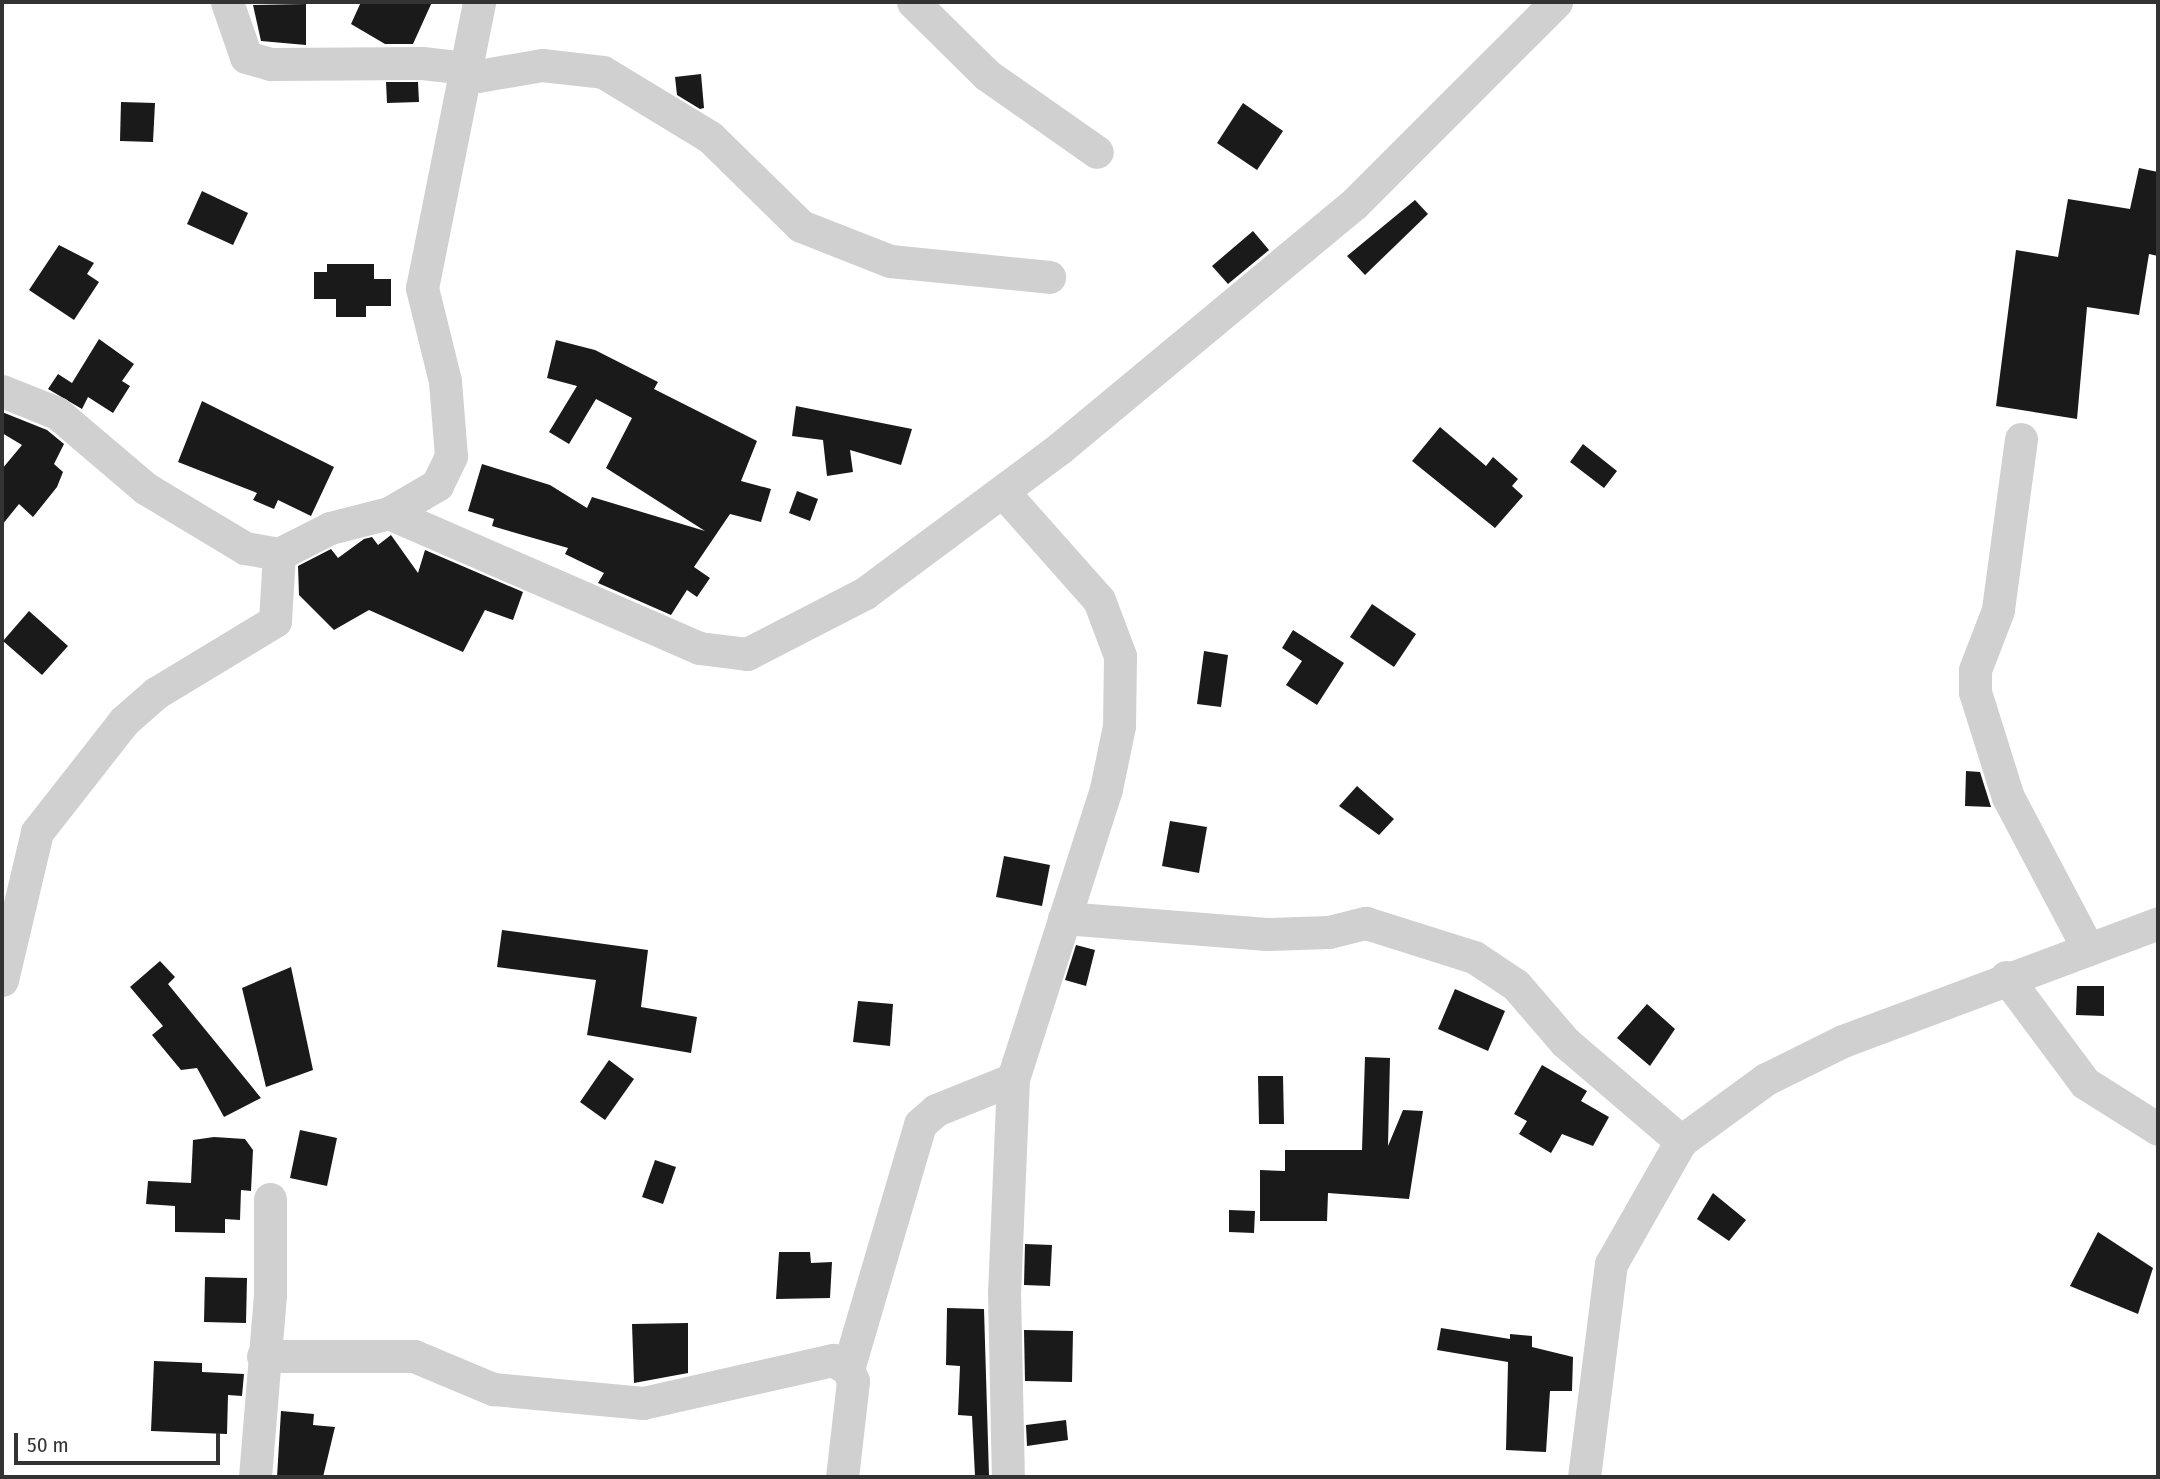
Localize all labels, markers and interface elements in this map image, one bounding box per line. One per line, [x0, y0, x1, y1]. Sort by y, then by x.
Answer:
scale bar [18, 1420, 224, 1464]
text: 50 m [27, 1432, 69, 1458]

